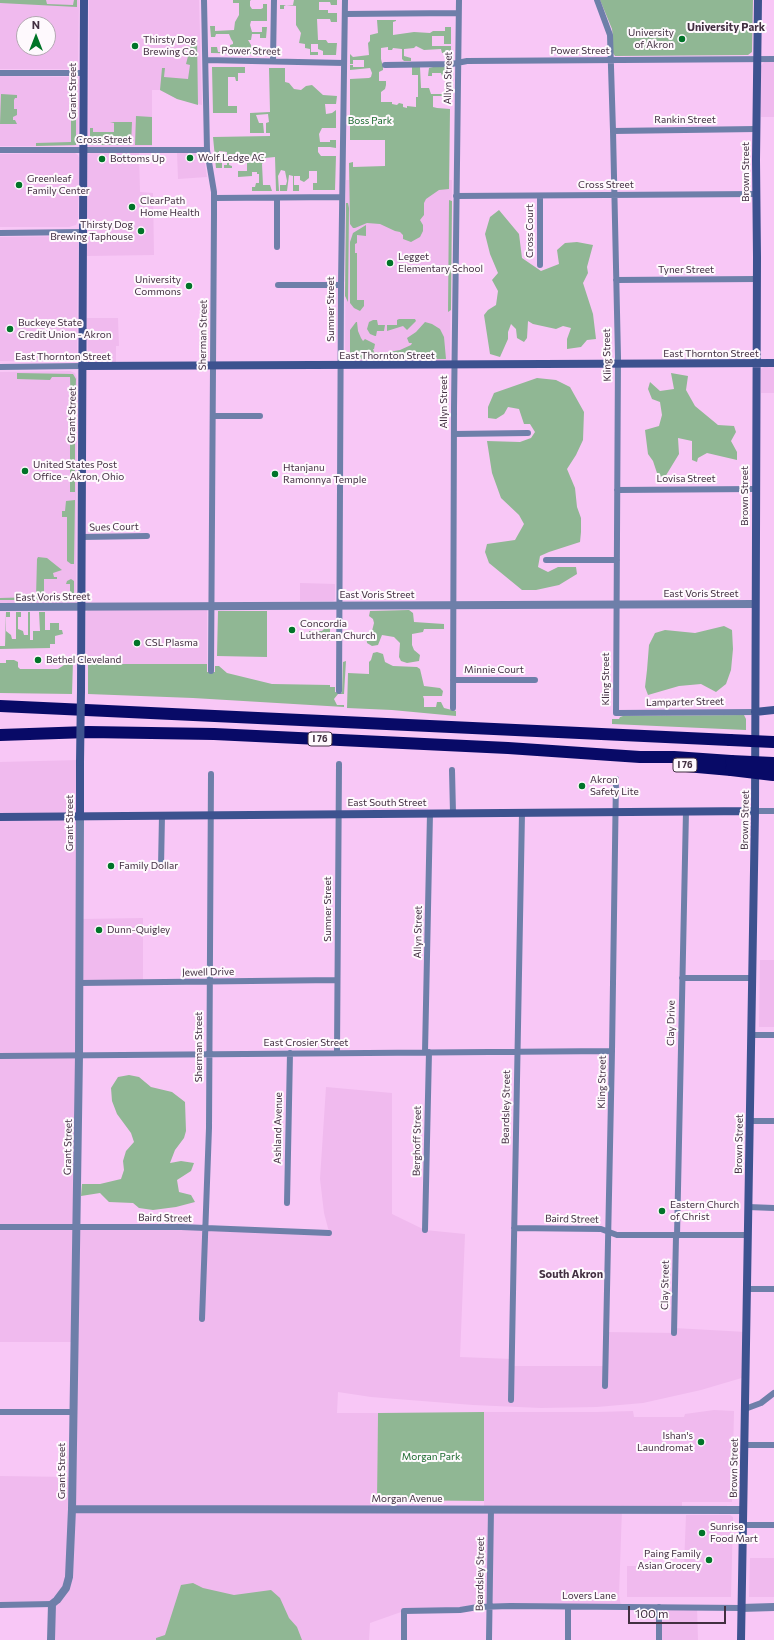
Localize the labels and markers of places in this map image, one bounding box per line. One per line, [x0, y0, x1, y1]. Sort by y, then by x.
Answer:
place label: University of Akron [628, 27, 674, 50]
place label: Thirsty Dog Brewing Co. [143, 34, 197, 58]
marker: University of Akron [677, 34, 687, 44]
marker: Thirsty Dog Brewing Co. [130, 41, 140, 51]
place label: Wolf Ledge AC [198, 152, 265, 164]
place label: Bottoms Up [110, 153, 165, 165]
marker: Wolf Ledge AC [185, 153, 195, 163]
marker: Bottoms Up [97, 154, 107, 164]
place label: Greenleaf Family Center [27, 173, 90, 196]
marker: Greenleaf Family Center [14, 180, 24, 190]
place label: ClearPath Home Health [140, 195, 200, 218]
marker: ClearPath Home Health [127, 202, 137, 212]
place label: Thirsty Dog Brewing Taphouse [50, 219, 133, 242]
marker: Thirsty Dog Brewing Taphouse [136, 226, 146, 236]
place label: Legget Elementary School [398, 251, 483, 274]
marker: Legget Elementary School [385, 258, 395, 268]
place label: University Commons [134, 274, 181, 298]
marker: University Commons [184, 281, 194, 291]
place label: Buckeye State Credit Union - Akron [18, 317, 112, 340]
marker: Buckeye State Credit Union - Akron [5, 324, 15, 334]
place label: United States Post Office - Akron, Ohio [33, 459, 124, 482]
place label: Htanjanu Ramonnya Temple [283, 462, 367, 486]
marker: United States Post Office - Akron, Ohio [20, 466, 30, 476]
marker: Htanjanu Ramonnya Temple [270, 469, 280, 479]
place label: Concordia Lutheran Church [300, 618, 376, 642]
marker: Concordia Lutheran Church [287, 625, 297, 635]
place label: CSL Plasma [145, 637, 198, 649]
marker: CSL Plasma [132, 638, 142, 648]
place label: Bethel Cleveland [46, 654, 121, 666]
marker: Bethel Cleveland [33, 655, 43, 665]
place label: Akron Safety Lite [590, 774, 639, 798]
marker: Akron Safety Lite [577, 781, 587, 791]
place label: Family Dollar [119, 860, 178, 872]
marker: Family Dollar [106, 861, 116, 871]
place label: Dunn-Quigley [107, 924, 170, 936]
marker: Dunn-Quigley [94, 925, 104, 935]
place label: Eastern Church of Christ [670, 1199, 739, 1222]
marker: Eastern Church of Christ [657, 1206, 667, 1216]
place label: Ishan's Laundromat [637, 1430, 693, 1454]
marker: Ishan's Laundromat [696, 1437, 706, 1447]
place label: Sunrise Food Mart [710, 1521, 758, 1544]
marker: Sunrise Food Mart [697, 1528, 707, 1538]
place label: Paing Family Asian Grocery [638, 1548, 701, 1572]
marker: Paing Family Asian Grocery [704, 1555, 714, 1565]

